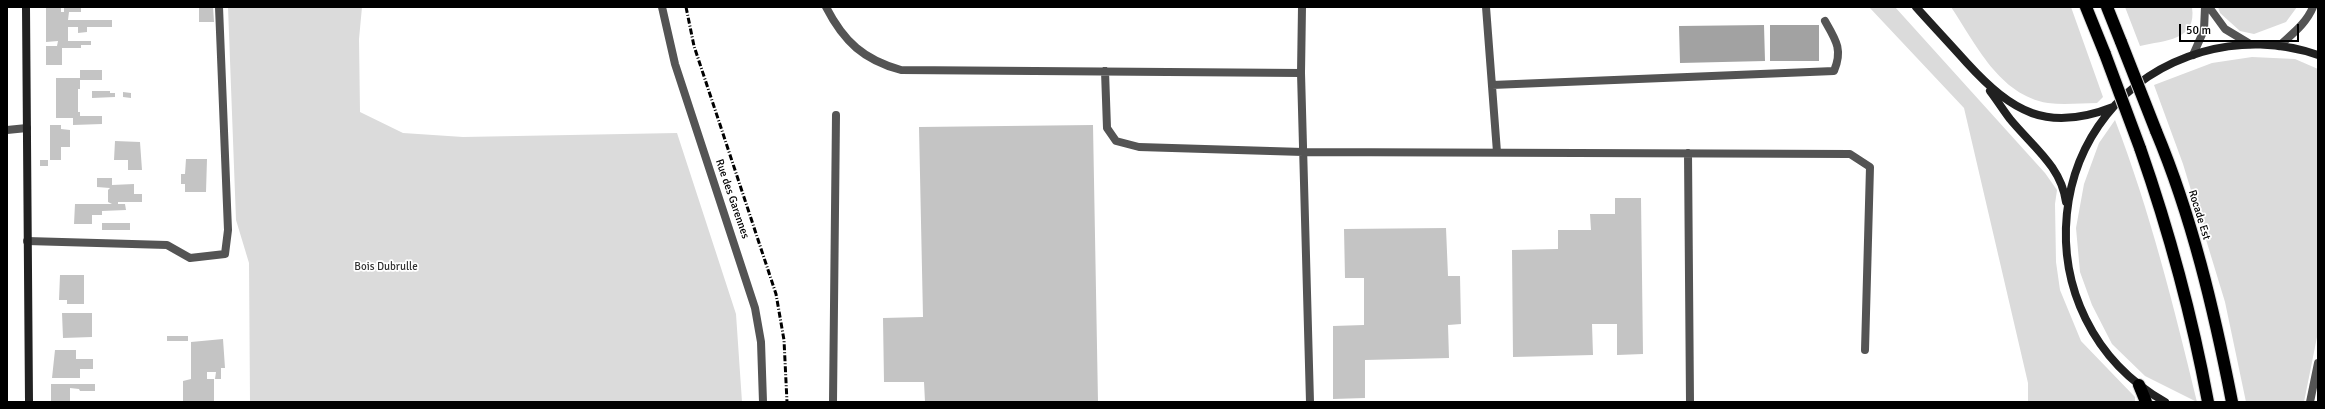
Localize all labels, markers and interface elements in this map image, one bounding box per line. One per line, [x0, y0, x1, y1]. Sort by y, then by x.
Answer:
scale bar [2181, 16, 2301, 42]
text: 50 m [2186, 23, 2211, 38]
street label: Rue des Garennes [712, 158, 752, 240]
street label: Rocade Est [2185, 188, 2213, 242]
park label: Bois Dubrulle [354, 260, 418, 274]

